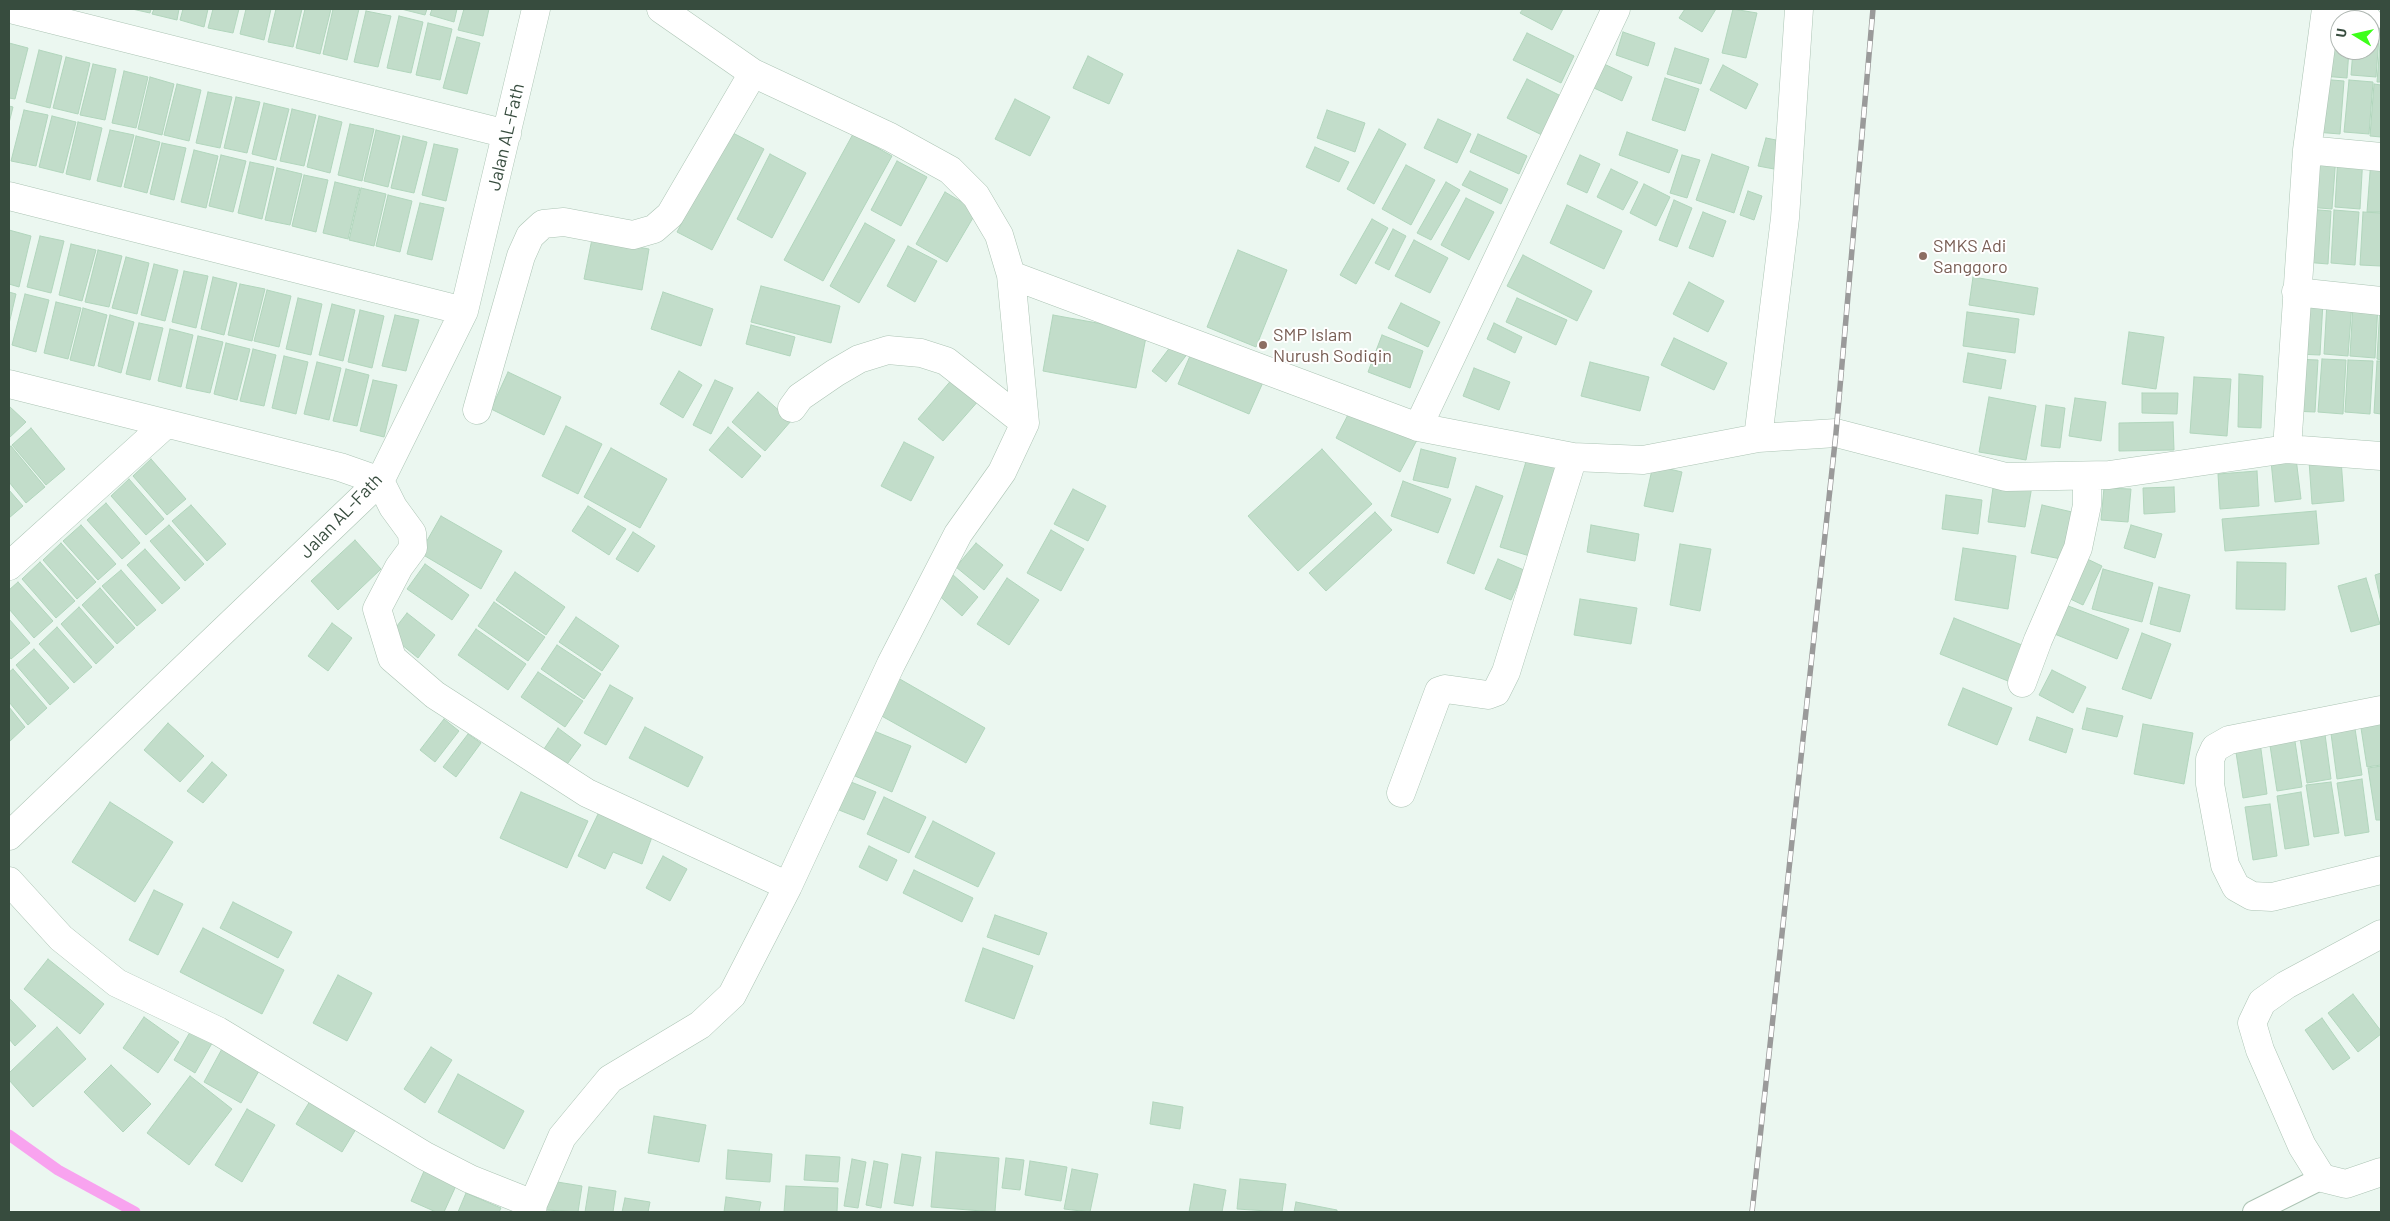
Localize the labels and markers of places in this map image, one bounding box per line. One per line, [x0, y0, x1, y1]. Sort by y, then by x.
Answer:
place label: SMKS Adi Sanggoro [1933, 235, 2008, 278]
marker: SMKS Adi Sanggoro [1917, 250, 1929, 262]
place label: SMP Islam Nurush Sodiqin [1273, 324, 1392, 366]
marker: SMP Islam Nurush Sodiqin [1257, 339, 1269, 351]

